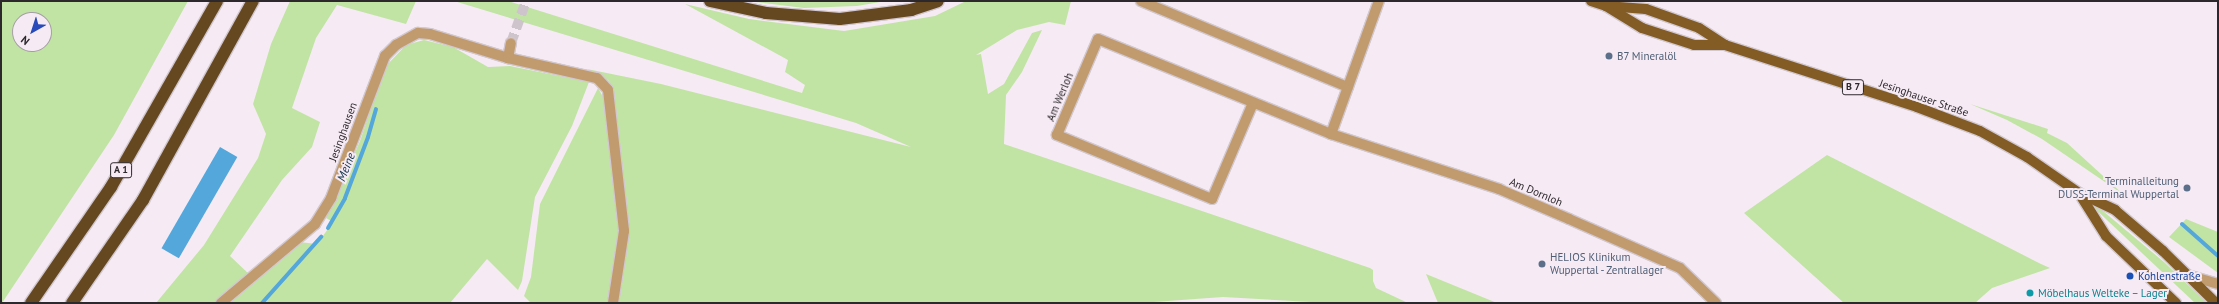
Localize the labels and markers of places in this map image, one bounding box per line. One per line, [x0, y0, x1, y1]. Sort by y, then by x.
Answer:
place label: B7 Mineralöl [1617, 49, 1677, 63]
marker: B7 Mineralöl [1604, 51, 1614, 61]
place label: Terminalleitung DUSS-Terminal Wuppertal [2058, 175, 2179, 201]
marker: Terminalleitung DUSS-Terminal Wuppertal [2182, 183, 2192, 193]
place label: HELIOS Klinikum Wuppertal - Zentrallager [1550, 251, 1665, 277]
marker: HELIOS Klinikum Wuppertal - Zentrallager [1537, 259, 1547, 269]
place label: Kohlenstraße [2138, 269, 2201, 283]
marker: Kohlenstraße [2125, 271, 2135, 281]
place label: Möbelhaus Welteke – Lager [2038, 286, 2169, 300]
marker: Möbelhaus Welteke – Lager [2025, 288, 2035, 298]

